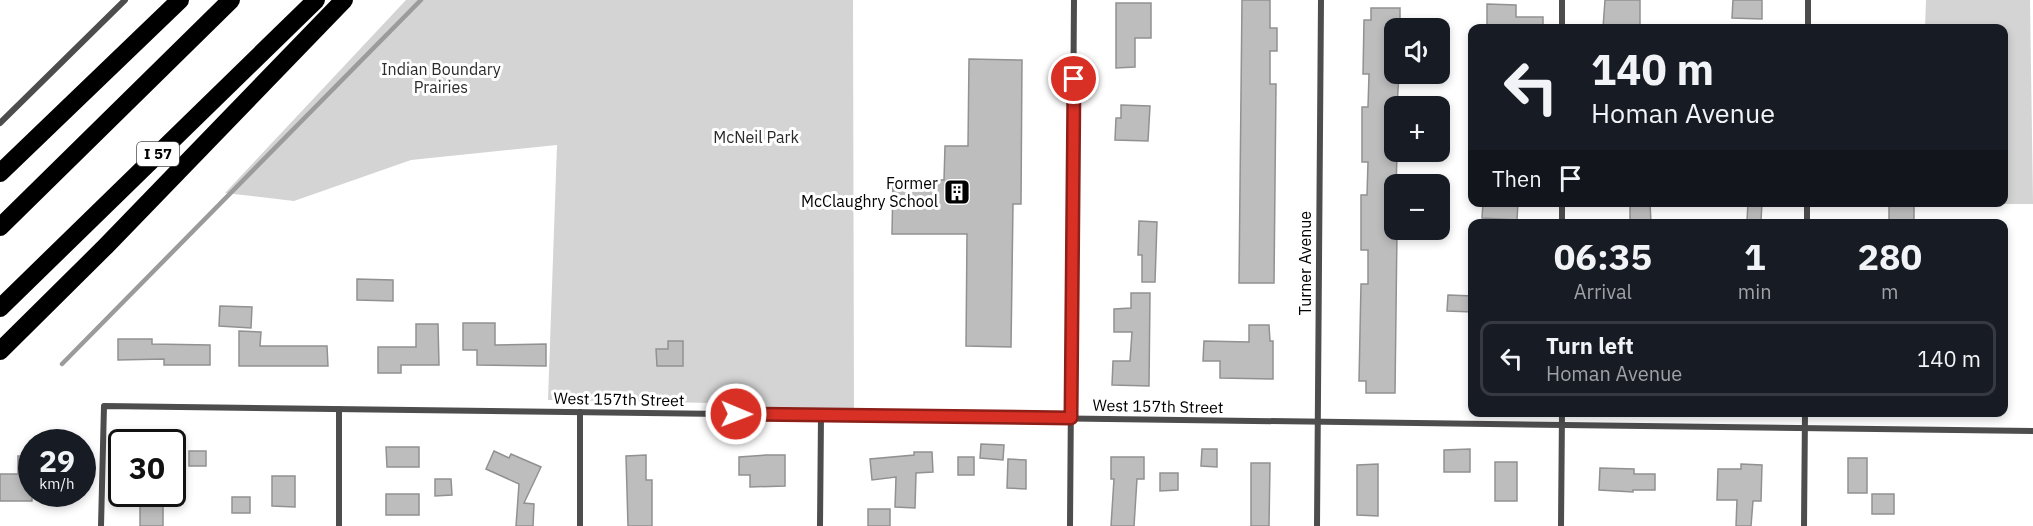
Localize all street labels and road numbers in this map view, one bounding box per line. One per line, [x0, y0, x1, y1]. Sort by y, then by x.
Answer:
road number: I 57 [137, 142, 179, 166]
street label: Turner Avenue [1295, 211, 1315, 315]
street label: West 157th Street [553, 388, 685, 410]
street label: West 157th Street [1092, 395, 1224, 417]

